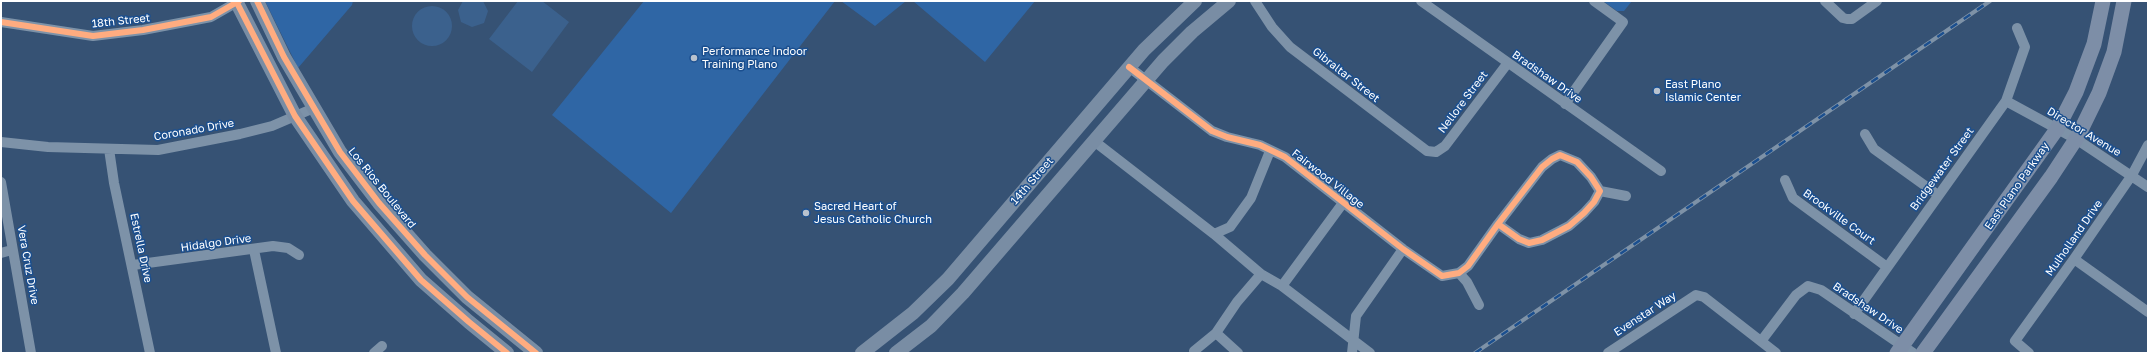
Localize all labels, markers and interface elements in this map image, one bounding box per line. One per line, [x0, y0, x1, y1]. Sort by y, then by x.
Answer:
street label: 18th Street [91, 11, 151, 31]
place label: Performance Indoor Training Plano [702, 45, 807, 71]
street label: Gibraltar Street [1310, 45, 1382, 105]
street label: Bradshaw Drive [1510, 48, 1584, 106]
marker: Performance Indoor Training Plano [689, 53, 699, 63]
street label: Nellore Street [1435, 68, 1491, 136]
place label: East Plano Islamic Center [1665, 78, 1741, 104]
marker: East Plano Islamic Center [1652, 86, 1662, 96]
street label: Director Avenue [2045, 105, 2123, 159]
street label: Coronado Drive [153, 116, 235, 144]
street label: Bridgewater Street [1907, 125, 1977, 213]
street label: East Plano Parkway [1982, 140, 2052, 232]
street label: Los Rios Boulevard [345, 145, 419, 231]
street label: Fairwood Village [1289, 147, 1367, 211]
street label: 14th Street [1008, 155, 1056, 207]
street label: Brookville Court [1800, 186, 1878, 248]
street label: Mulholland Drive [2043, 197, 2105, 279]
place label: Sacred Heart of Jesus Catholic Church [814, 200, 932, 226]
marker: Sacred Heart of Jesus Catholic Church [801, 208, 811, 218]
street label: Estrella Drive [127, 212, 155, 284]
street label: Vera Cruz Drive [15, 224, 41, 306]
street label: Hidalgo Drive [180, 232, 252, 254]
street label: Bradshaw Drive [1830, 280, 1906, 336]
street label: Evenstar Way [1611, 289, 1679, 339]

